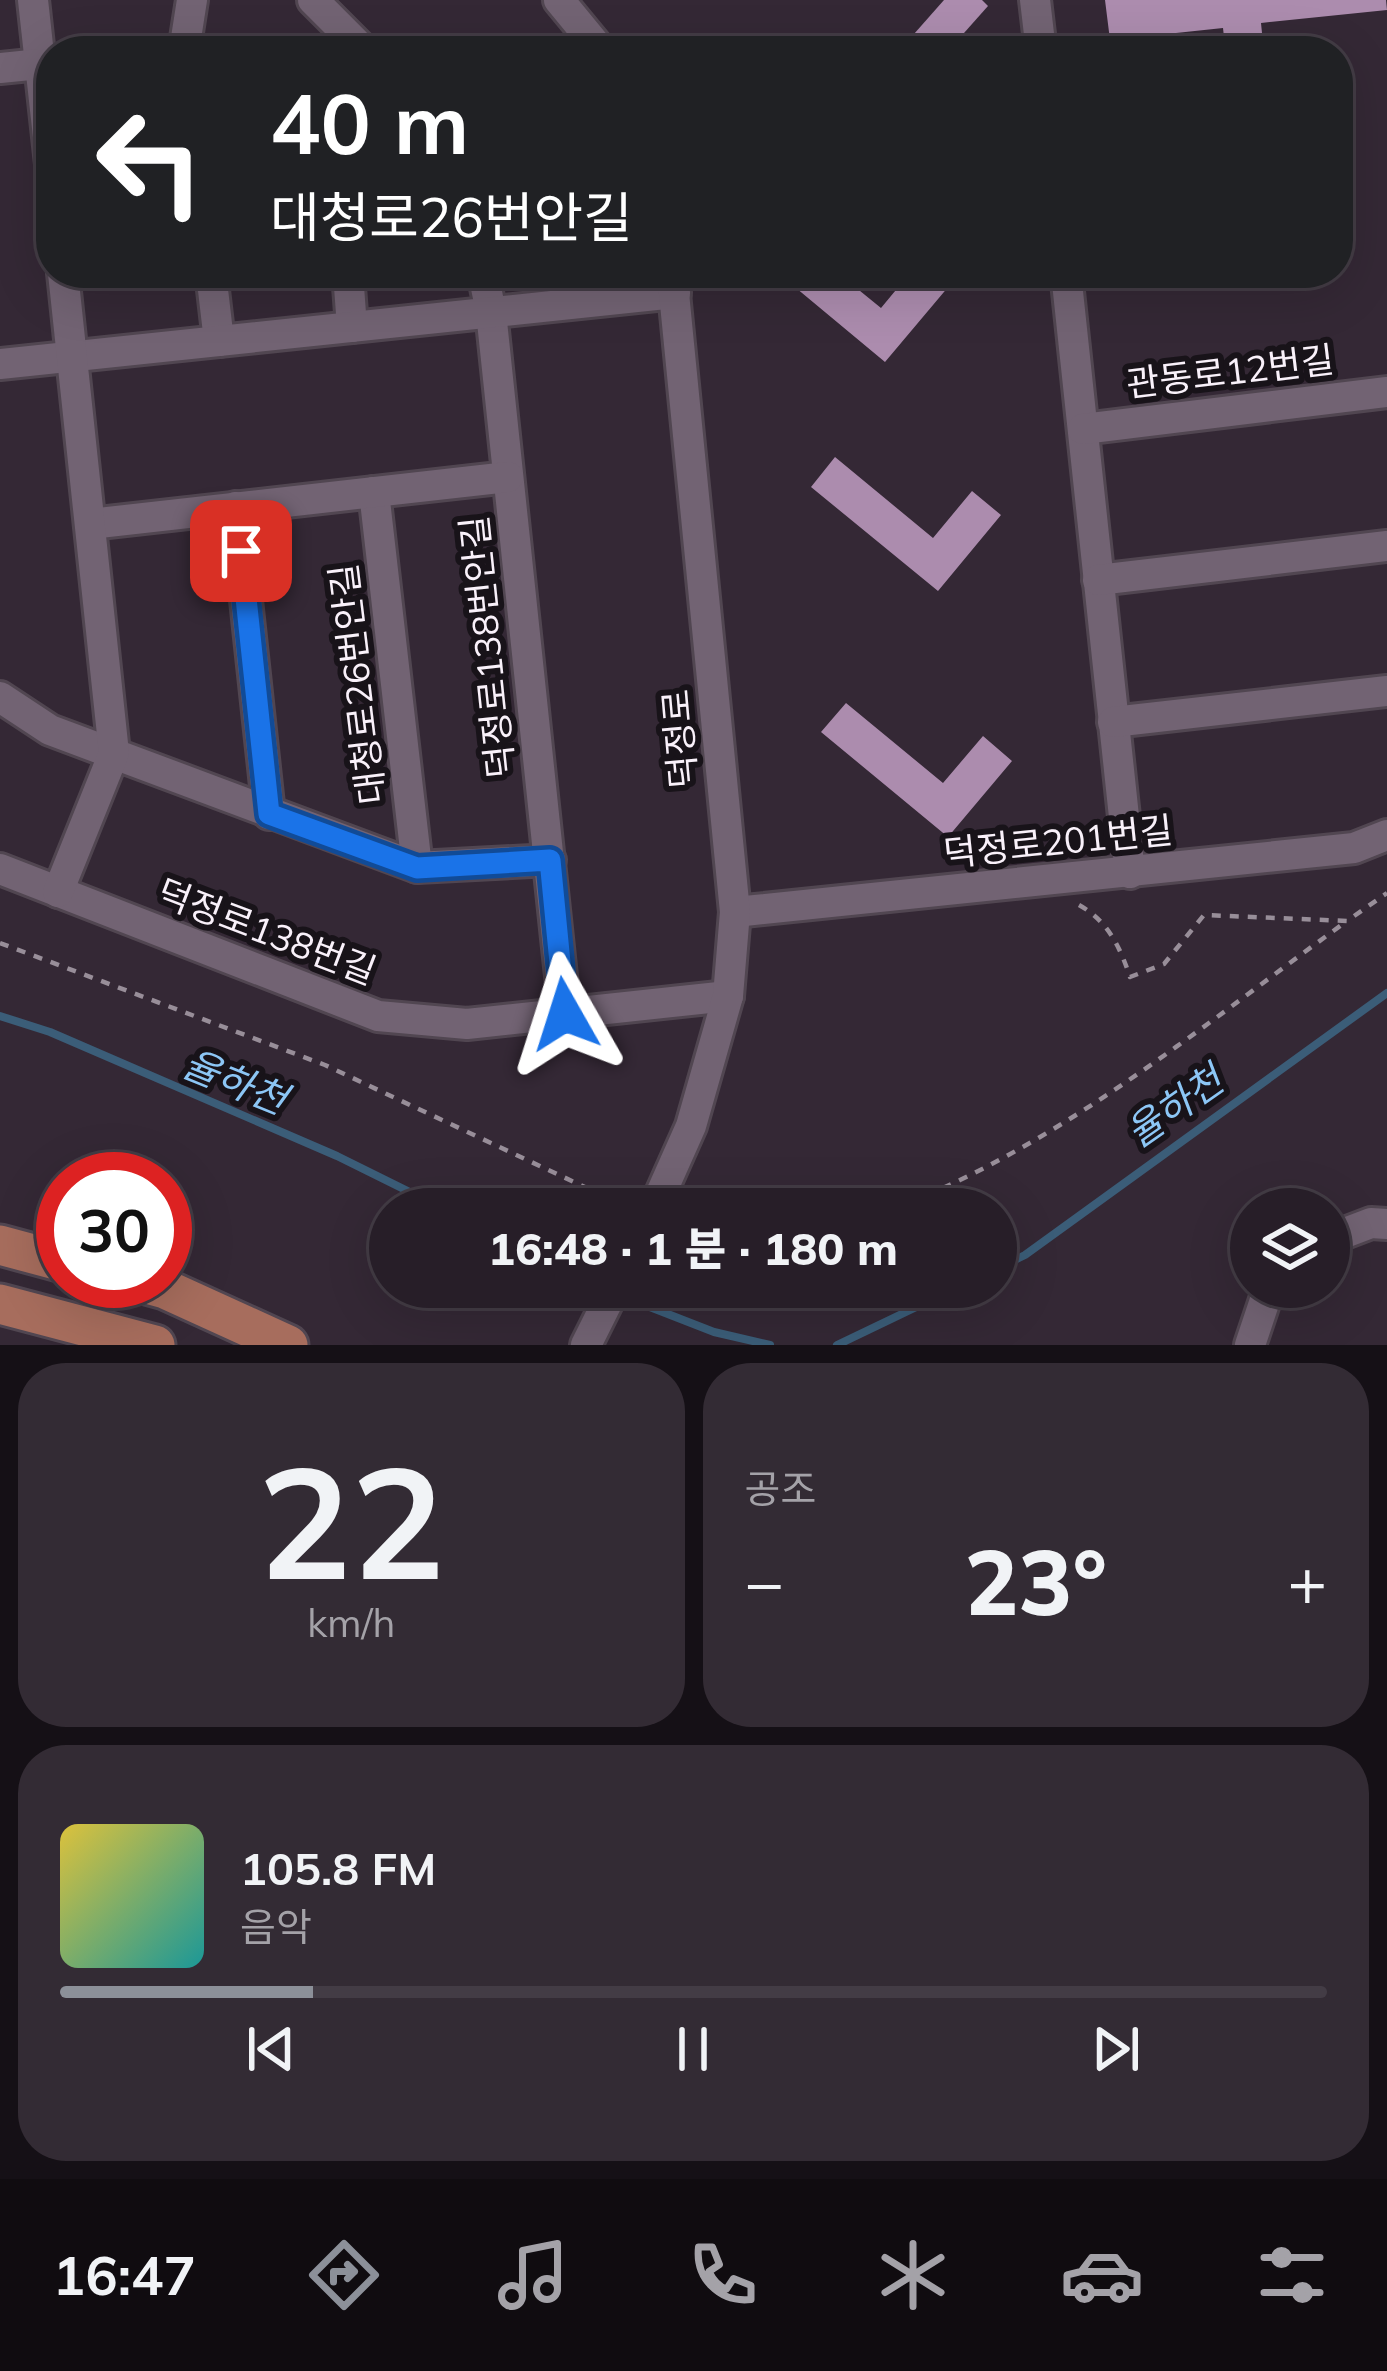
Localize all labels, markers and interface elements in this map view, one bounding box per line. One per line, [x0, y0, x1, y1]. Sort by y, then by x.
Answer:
text: 40 m [270, 70, 469, 175]
icon: left [72, 84, 228, 240]
text: 대청로26번안길 [270, 183, 633, 251]
street label: 관동로12번길 [1124, 336, 1336, 406]
pin [190, 500, 292, 602]
street label: 덕정로138번안길 [451, 514, 523, 780]
icon: arrive [208, 518, 274, 584]
street label: 대청로26번안길 [320, 561, 394, 807]
street label: 덕정로 [652, 688, 706, 790]
street label: 덕정로201번길 [941, 807, 1175, 875]
street label: 덕정로138번길 [151, 869, 383, 993]
position arrow [502, 951, 628, 1077]
water label: 율하천 [176, 1038, 298, 1125]
water label: 율하천 [1116, 1053, 1236, 1157]
speed limit sign: 30 [36, 1152, 192, 1308]
map controls [1230, 1188, 1350, 1308]
button: layers [1230, 1188, 1350, 1308]
text: 16:48 · 1 분 · 180 m [488, 1220, 898, 1276]
text: 22 [258, 1422, 445, 1618]
text: 공조 [745, 1464, 816, 1513]
text: 23° [964, 1525, 1107, 1638]
text: − [745, 1540, 784, 1623]
text: + [1287, 1540, 1327, 1623]
text: km/h [307, 1598, 395, 1647]
text: 105.8 FM [240, 1840, 436, 1896]
text: 음악 [240, 1902, 312, 1951]
icon: previous [238, 2016, 304, 2082]
icon: pause [660, 2016, 726, 2082]
icon: next [1083, 2016, 1149, 2082]
icon: directions [302, 2233, 386, 2317]
icon: music [491, 2233, 575, 2317]
icon: phone [681, 2233, 765, 2317]
icon: climate [871, 2233, 955, 2317]
icon: car [1060, 2233, 1144, 2317]
icon: filters [1250, 2233, 1334, 2317]
text: 16:47 [53, 2241, 196, 2309]

